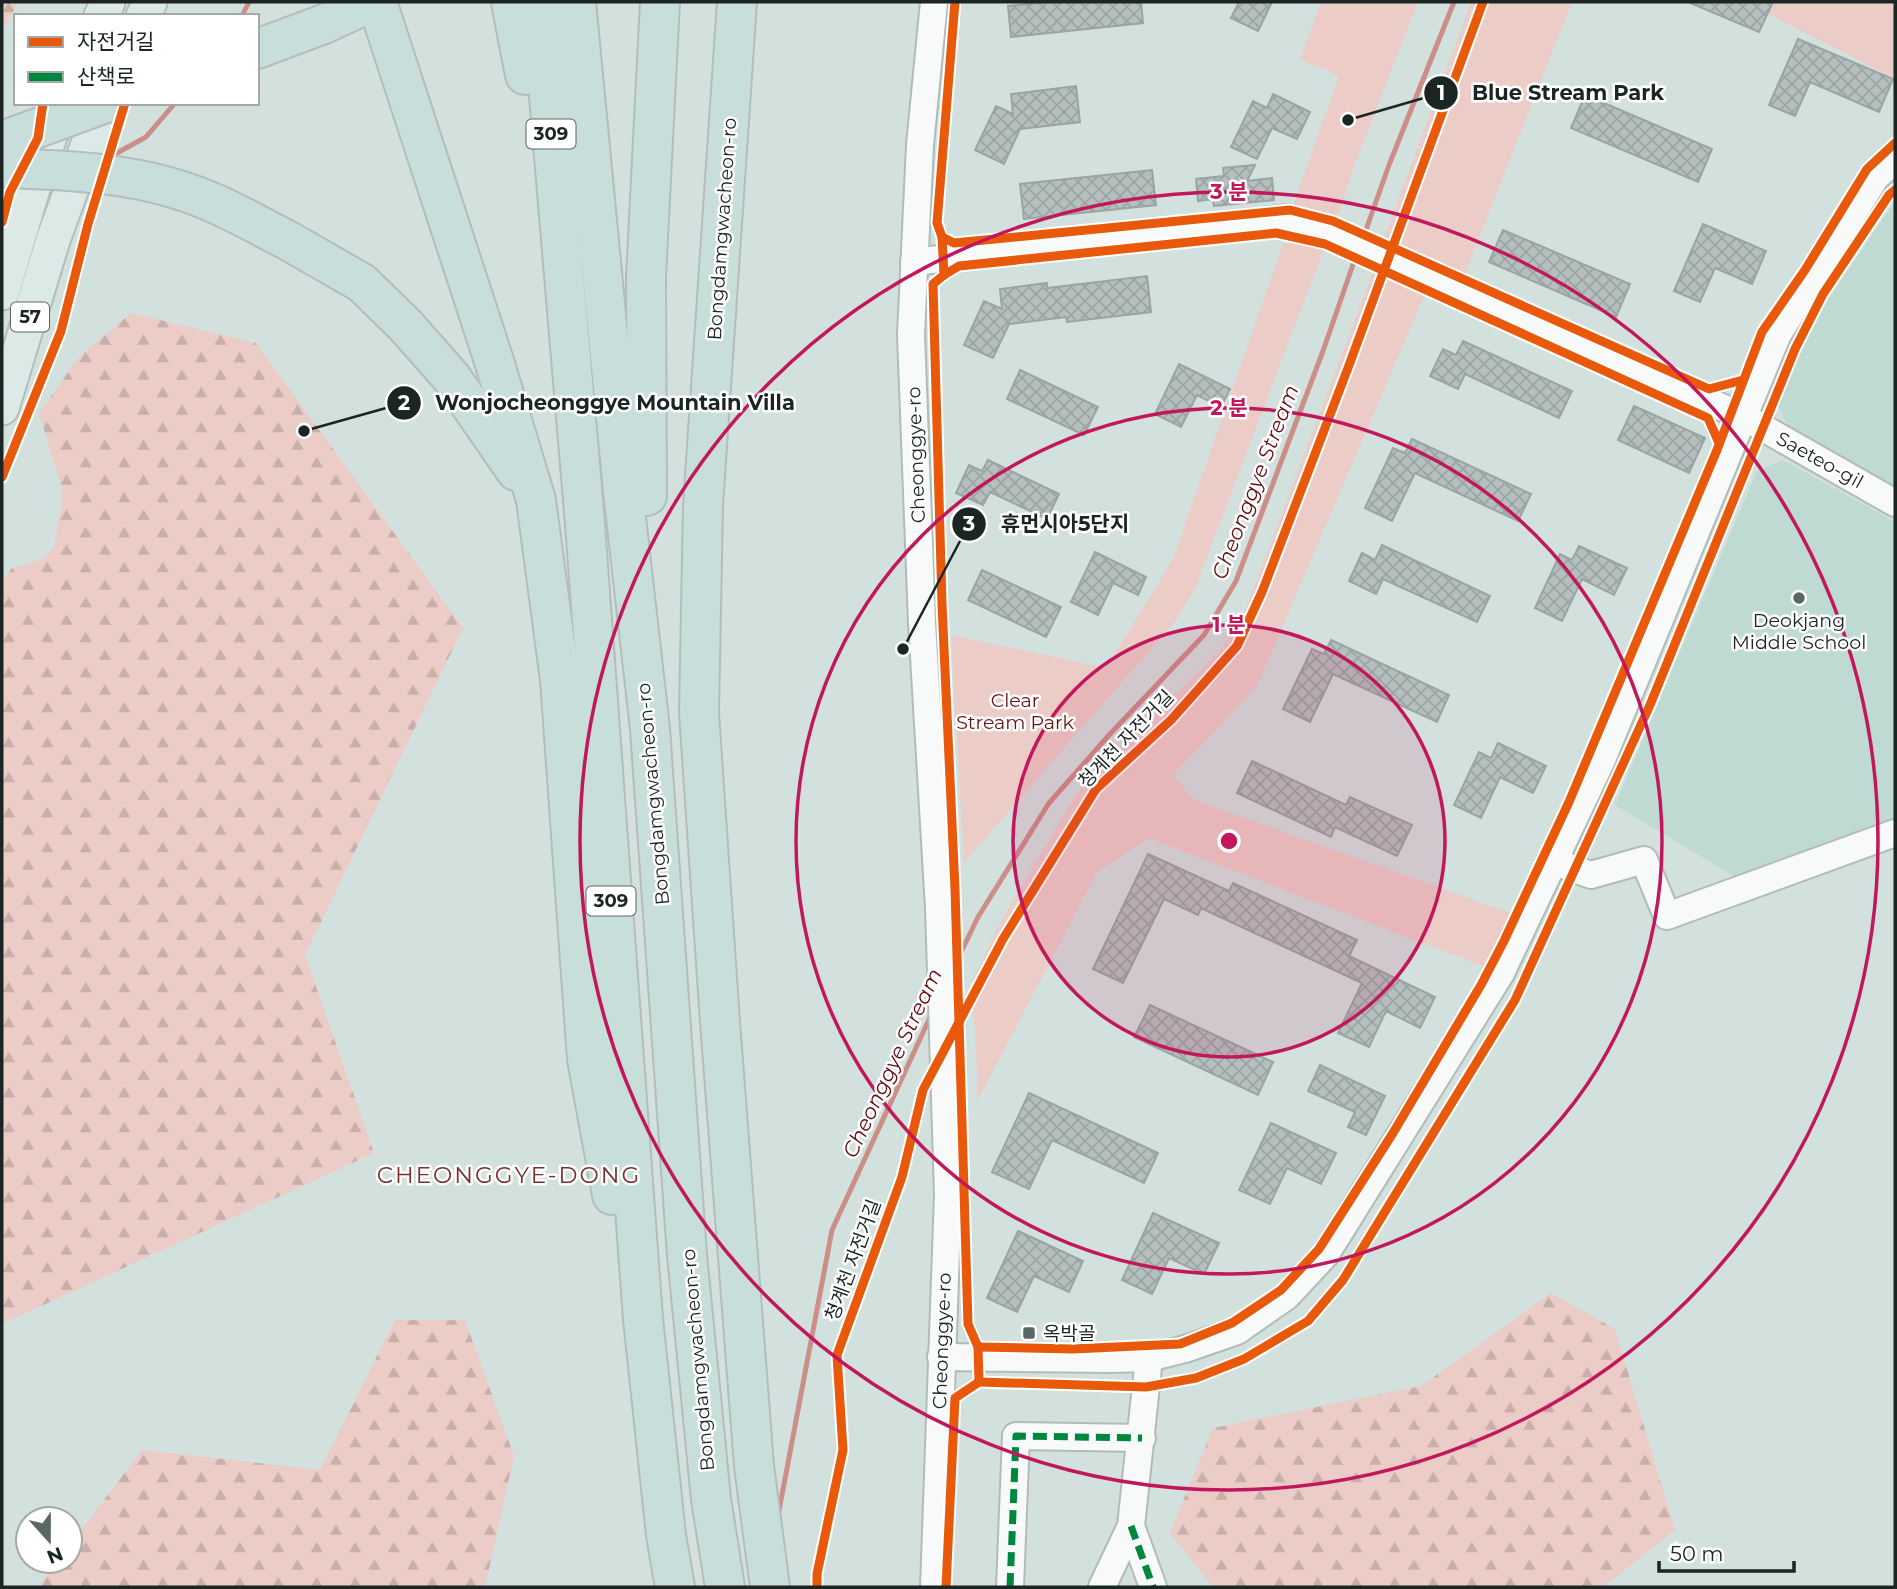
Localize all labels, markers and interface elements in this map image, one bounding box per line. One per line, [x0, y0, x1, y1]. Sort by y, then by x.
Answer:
legend [14, 14, 259, 105]
text: 자전거길 [77, 29, 154, 54]
text: 산책로 [77, 64, 135, 89]
callout: Blue Stream Park [1423, 72, 1678, 114]
text: 1 [1437, 80, 1445, 105]
text: Blue Stream Park [1472, 80, 1664, 105]
street label: Bongdamgwacheon-ro [703, 117, 741, 341]
road number: 309 [526, 119, 576, 148]
text: 3 분 [1209, 179, 1248, 204]
road number: 57 [11, 302, 49, 332]
water label: Cheonggye Stream [1206, 381, 1304, 583]
callout: Wonjocheonggye Mountain Villa [386, 382, 809, 424]
street label: Cheonggye-ro [902, 386, 930, 524]
text: 2 [398, 390, 410, 415]
text: Wonjocheonggye Mountain Villa [435, 390, 795, 415]
text: 2 분 [1210, 395, 1248, 420]
street label: Saeteo-gil [1772, 427, 1868, 493]
callout: 휴먼시아5단지 [951, 503, 1143, 545]
text: 3 [962, 511, 975, 536]
text: 휴먼시아5단지 [1001, 511, 1129, 536]
marker: Deokjang Middle School [1791, 590, 1807, 606]
place label: Deokjang Middle School [1732, 609, 1866, 654]
text: 1 분 [1212, 612, 1246, 637]
street label: Bongdamgwacheon-ro [632, 682, 674, 906]
street label: 청계천 자전거길 [1073, 685, 1179, 793]
park label: Clear Stream Park [956, 689, 1074, 734]
centre of rings [1217, 829, 1241, 853]
road number: 309 [586, 887, 636, 916]
water label: Cheonggye Stream [837, 964, 947, 1162]
district label: CHEONGGYE-DONG [377, 1161, 641, 1189]
street label: 청계천 자전거길 [820, 1196, 886, 1324]
street label: Bongdamgwacheon-ro [677, 1248, 719, 1472]
street label: Cheonggye-ro [928, 1272, 956, 1410]
place label: 옥박골 [1043, 1322, 1095, 1345]
marker: 옥박골 [1021, 1325, 1037, 1341]
north arrow [14, 1505, 84, 1575]
scale bar [1659, 1530, 1794, 1574]
text: 50 m [1670, 1541, 1724, 1566]
text: N [44, 1542, 66, 1569]

